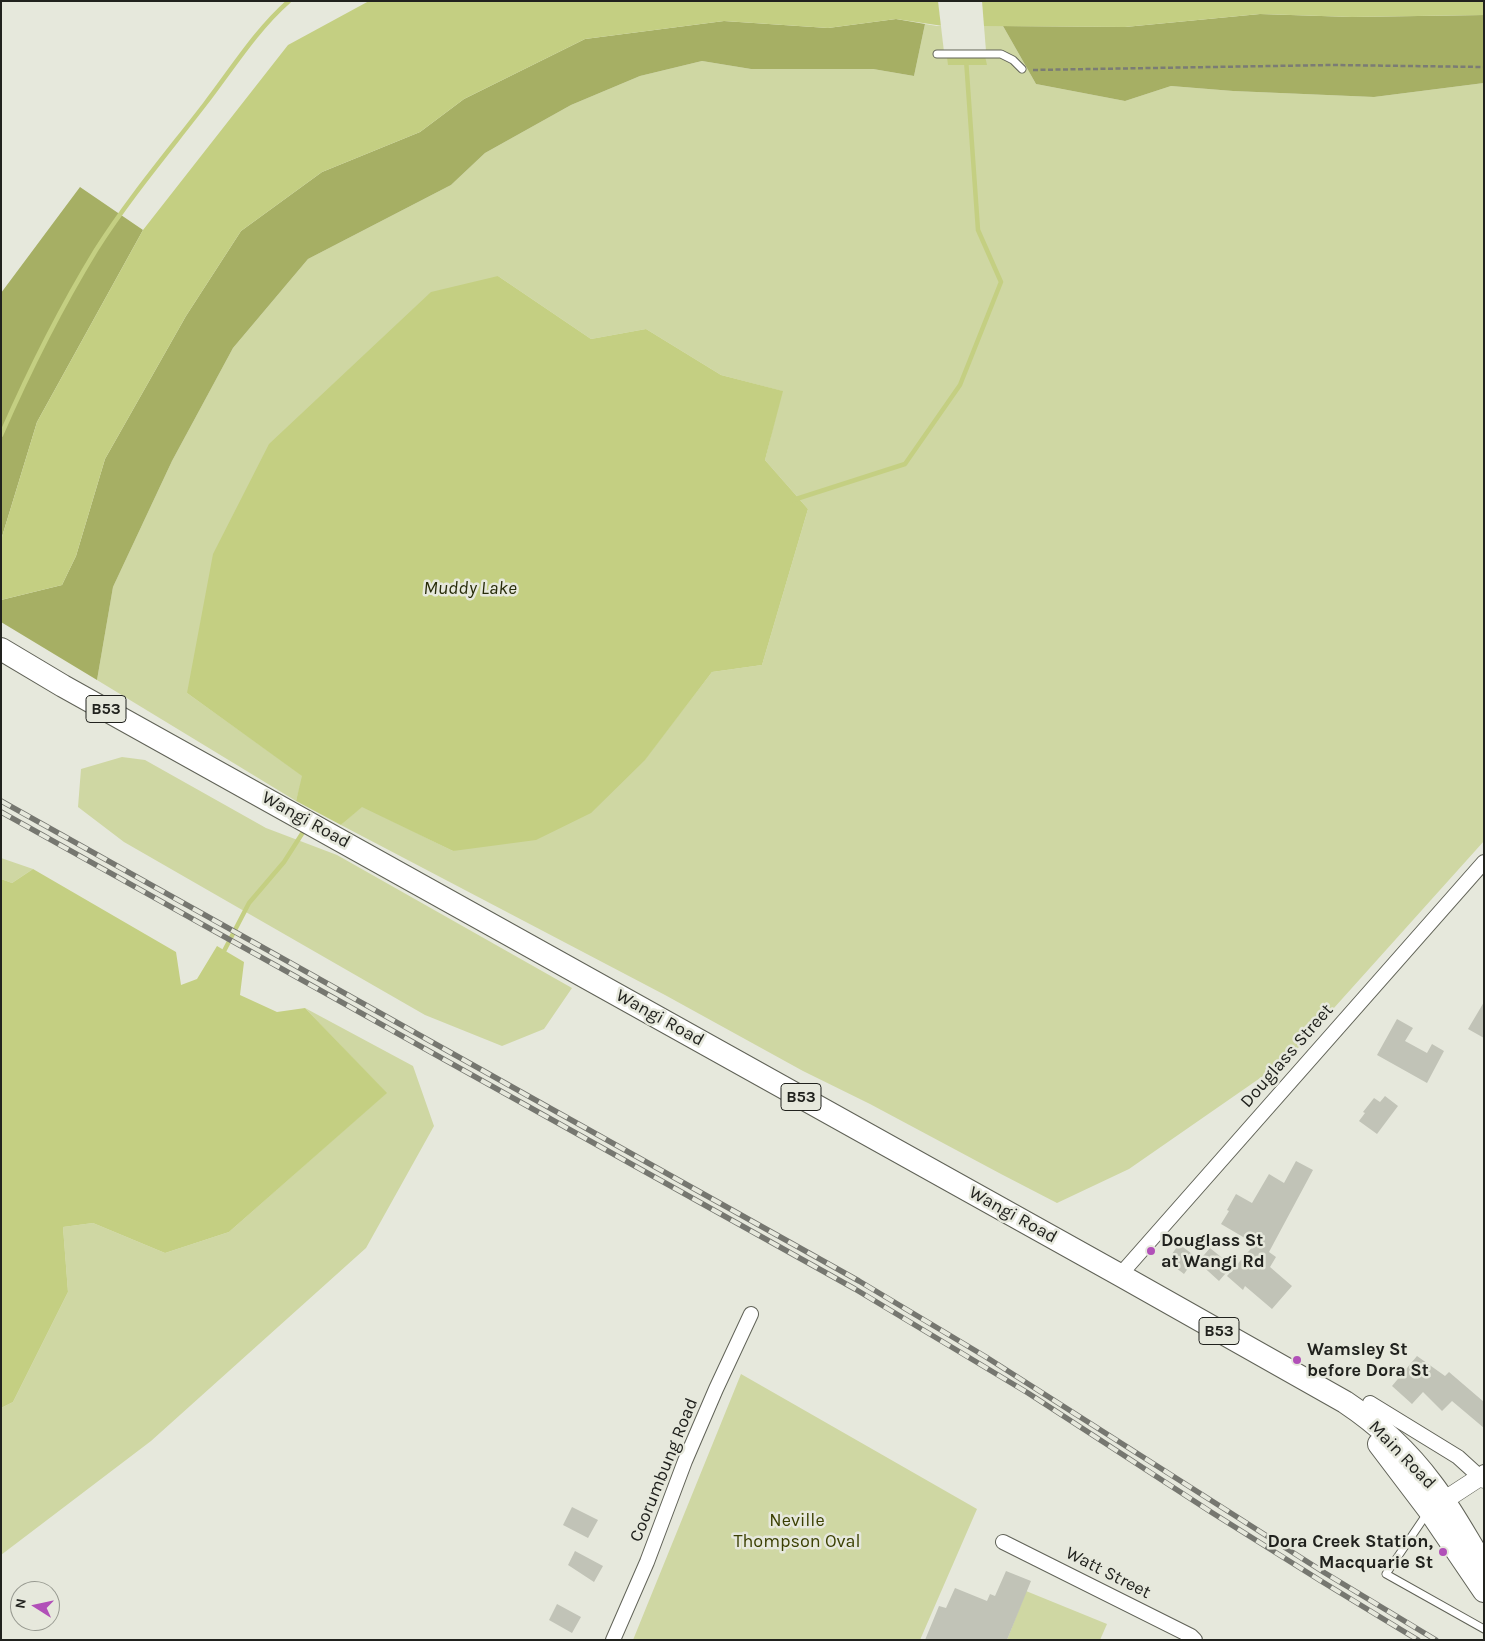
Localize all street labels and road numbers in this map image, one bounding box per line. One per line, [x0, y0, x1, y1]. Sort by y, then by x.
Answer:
road number: B53 [86, 696, 126, 722]
street label: Wangi Road [258, 787, 354, 853]
street label: Wangi Road [612, 985, 708, 1051]
street label: Douglass Street [1236, 1000, 1338, 1112]
road number: B53 [781, 1084, 821, 1110]
street label: Wangi Road [965, 1182, 1061, 1248]
road number: B53 [1199, 1318, 1239, 1344]
street label: Coorumbung Road [625, 1395, 703, 1545]
street label: Main Road [1364, 1416, 1440, 1494]
street label: Watt Street [1062, 1542, 1154, 1604]

